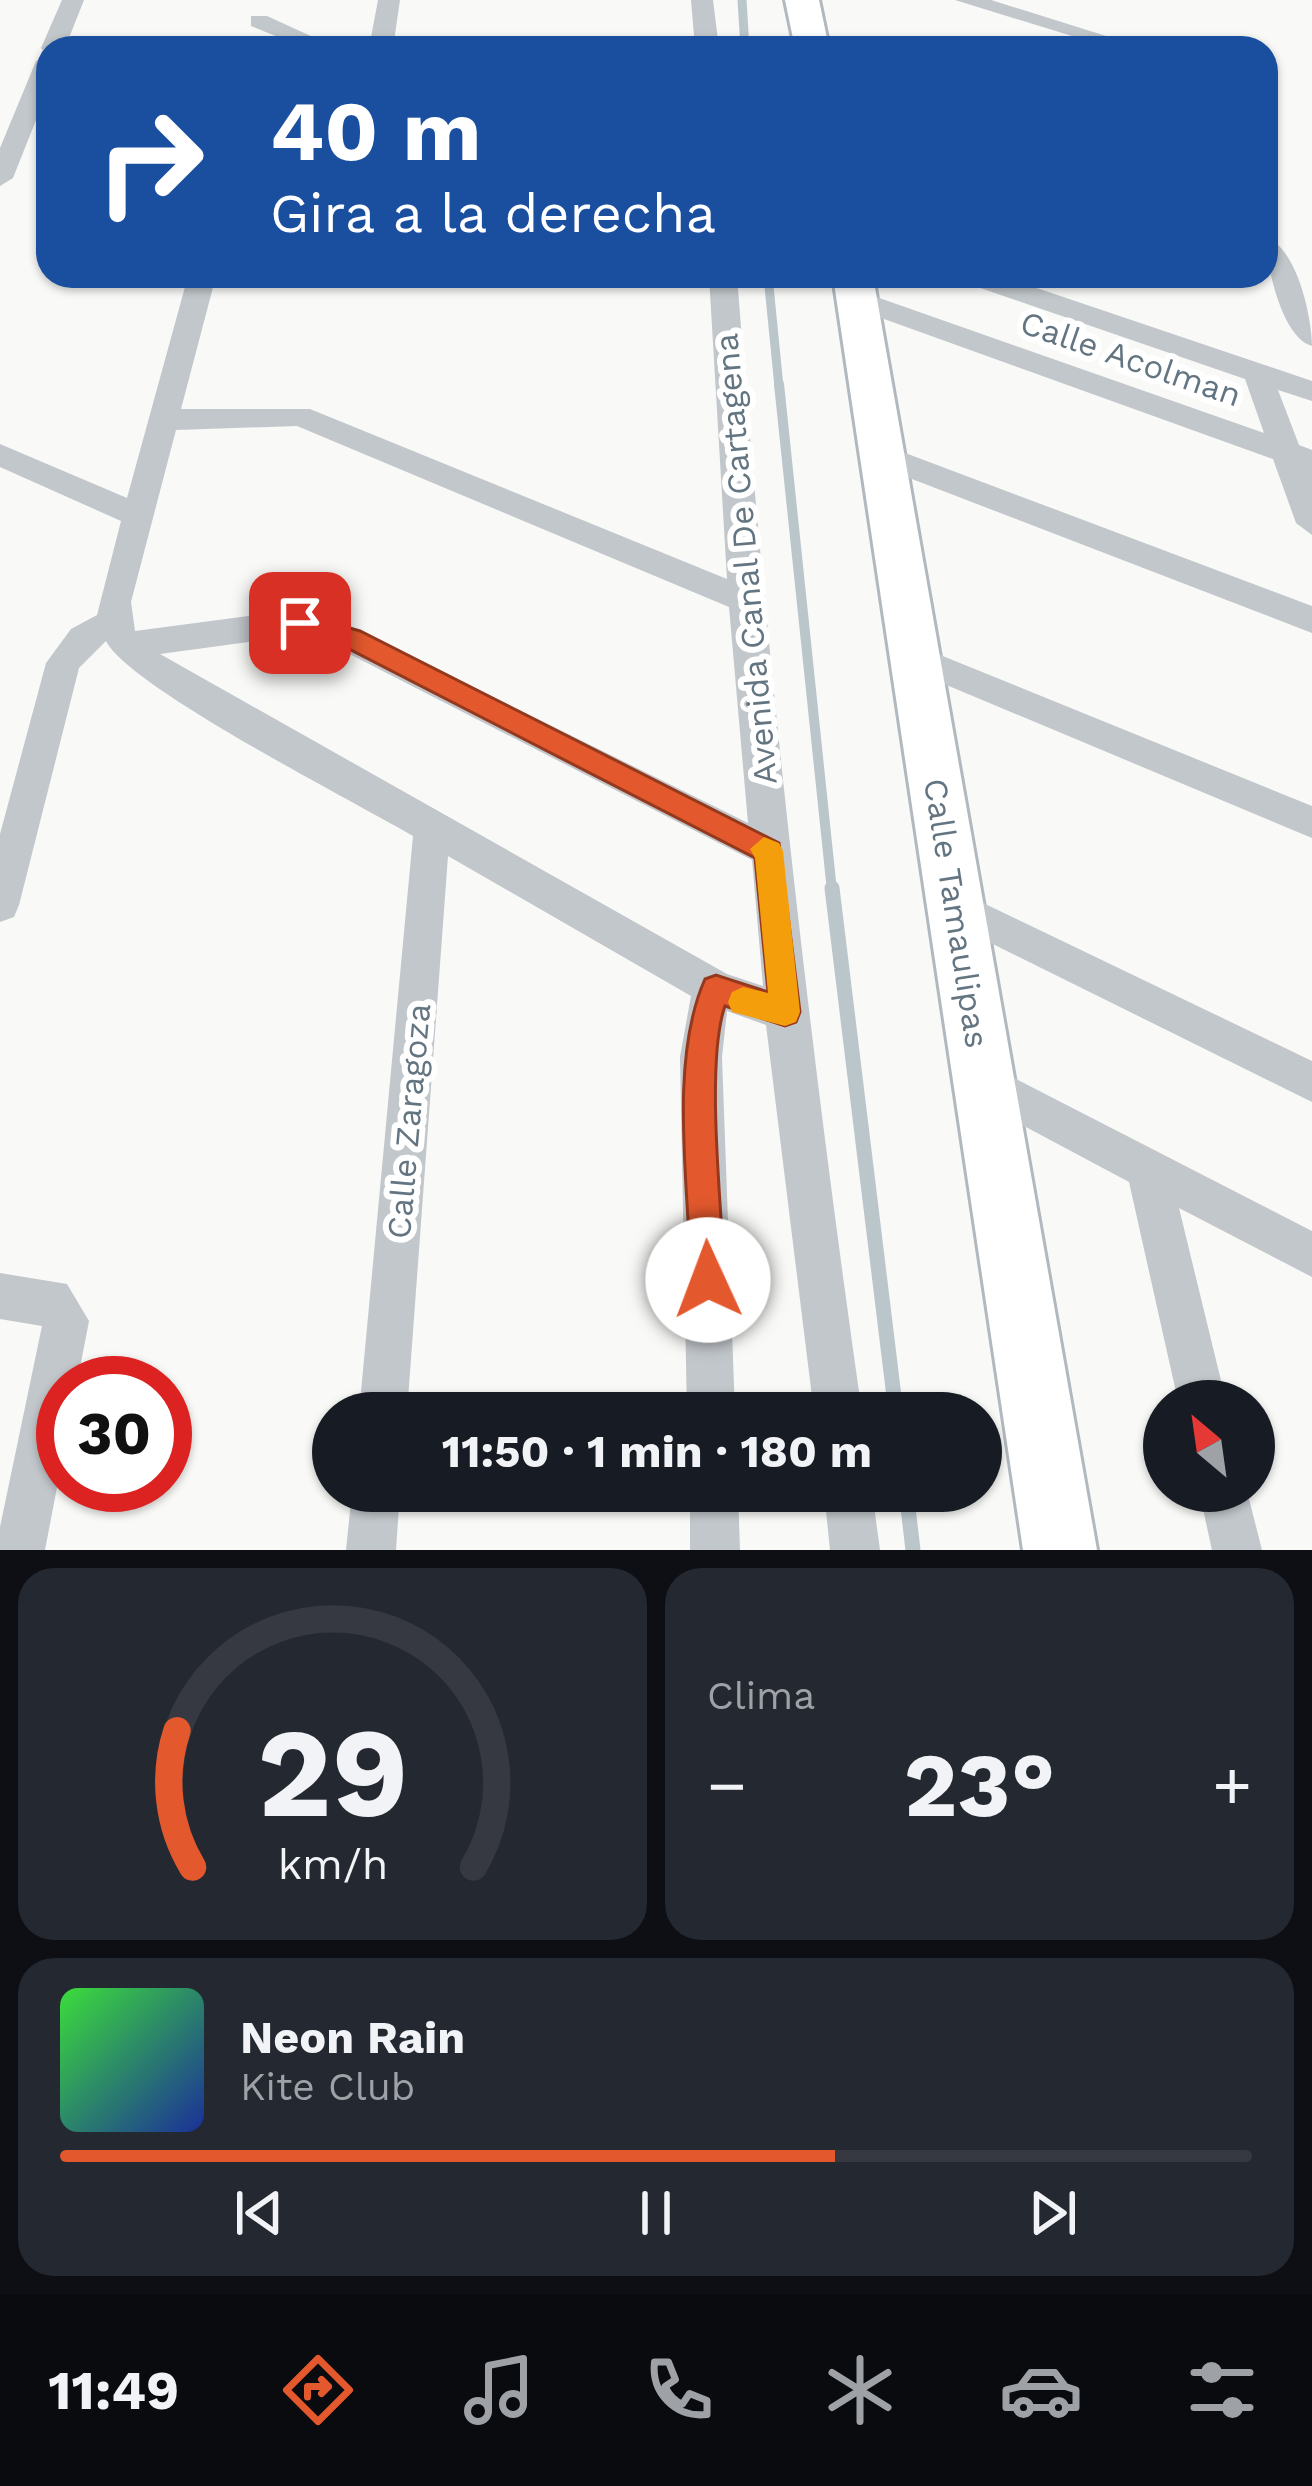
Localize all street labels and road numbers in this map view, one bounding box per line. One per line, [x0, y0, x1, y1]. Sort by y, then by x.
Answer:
street label: Calle Acolman [1015, 302, 1246, 414]
street label: Avenida Canal De Cartagena [706, 332, 785, 786]
street label: Calle Tamaulipas [916, 776, 997, 1051]
street label: Calle Zaragoza [379, 1002, 438, 1240]

